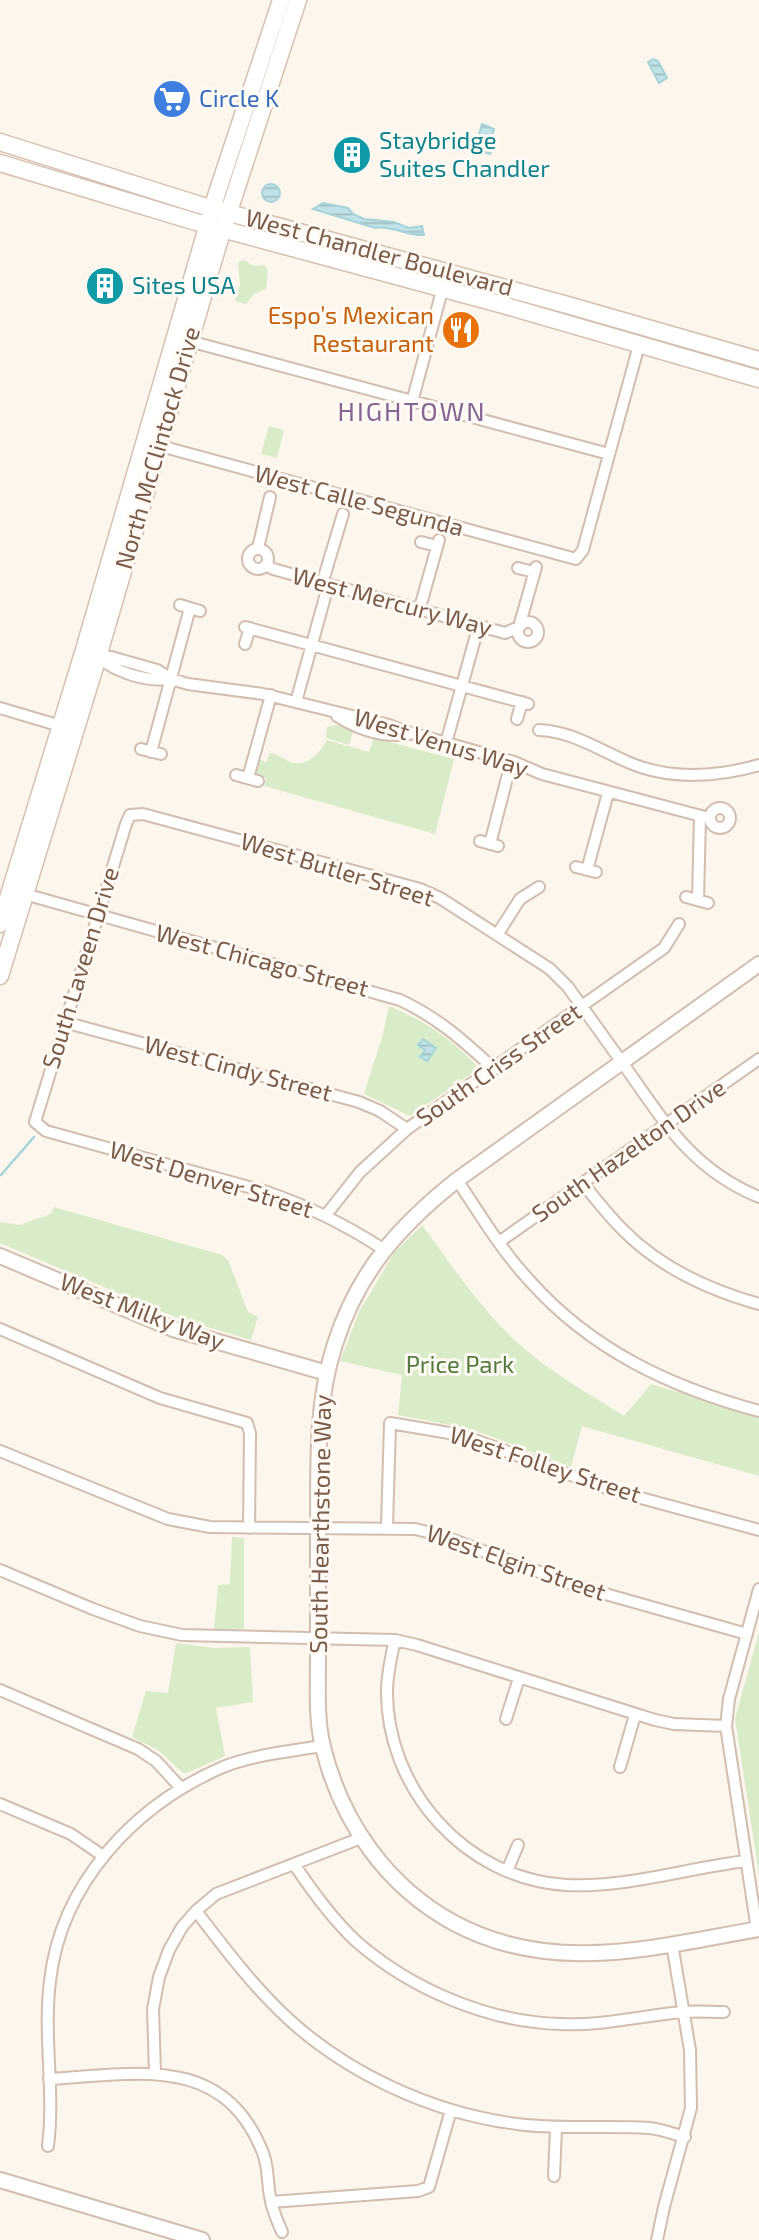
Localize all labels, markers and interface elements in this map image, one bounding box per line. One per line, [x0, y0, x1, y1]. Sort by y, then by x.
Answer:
supermarket icon: Circle K [151, 78, 193, 120]
place label: Circle K [199, 83, 279, 112]
place label: Staybridge Suites Chandler [379, 125, 550, 182]
building icon: Staybridge Suites Chandler [331, 134, 373, 176]
street label: West Chandler Boulevard [242, 202, 516, 301]
building icon: Sites USA [84, 265, 126, 307]
place label: Sites USA [132, 270, 235, 299]
place label: Espo’s Mexican Restaurant [268, 300, 434, 357]
restaurant icon: Espo’s Mexican Restaurant [440, 309, 482, 351]
street label: North McClintock Drive [108, 323, 205, 572]
district label: HIGHTOWN [338, 395, 486, 426]
street label: West Calle Segunda [252, 458, 467, 541]
street label: West Mercury Way [289, 560, 496, 641]
street label: West Venus Way [351, 701, 533, 782]
street label: West Butler Street [237, 825, 438, 912]
street label: South Laveen Drive [35, 863, 124, 1072]
street label: West Chicago Street [153, 917, 372, 1002]
street label: South Criss Street [410, 996, 586, 1132]
street label: West Cindy Street [141, 1029, 336, 1107]
street label: South Hazelton Drive [526, 1072, 730, 1227]
street label: West Denver Street [106, 1134, 317, 1223]
street label: West Milky Way [56, 1266, 229, 1355]
park label: Price Park [406, 1349, 514, 1378]
street label: South Hearthstone Way [303, 1394, 336, 1654]
street label: West Folley Street [446, 1419, 645, 1508]
street label: West Elgin Street [423, 1517, 610, 1606]

